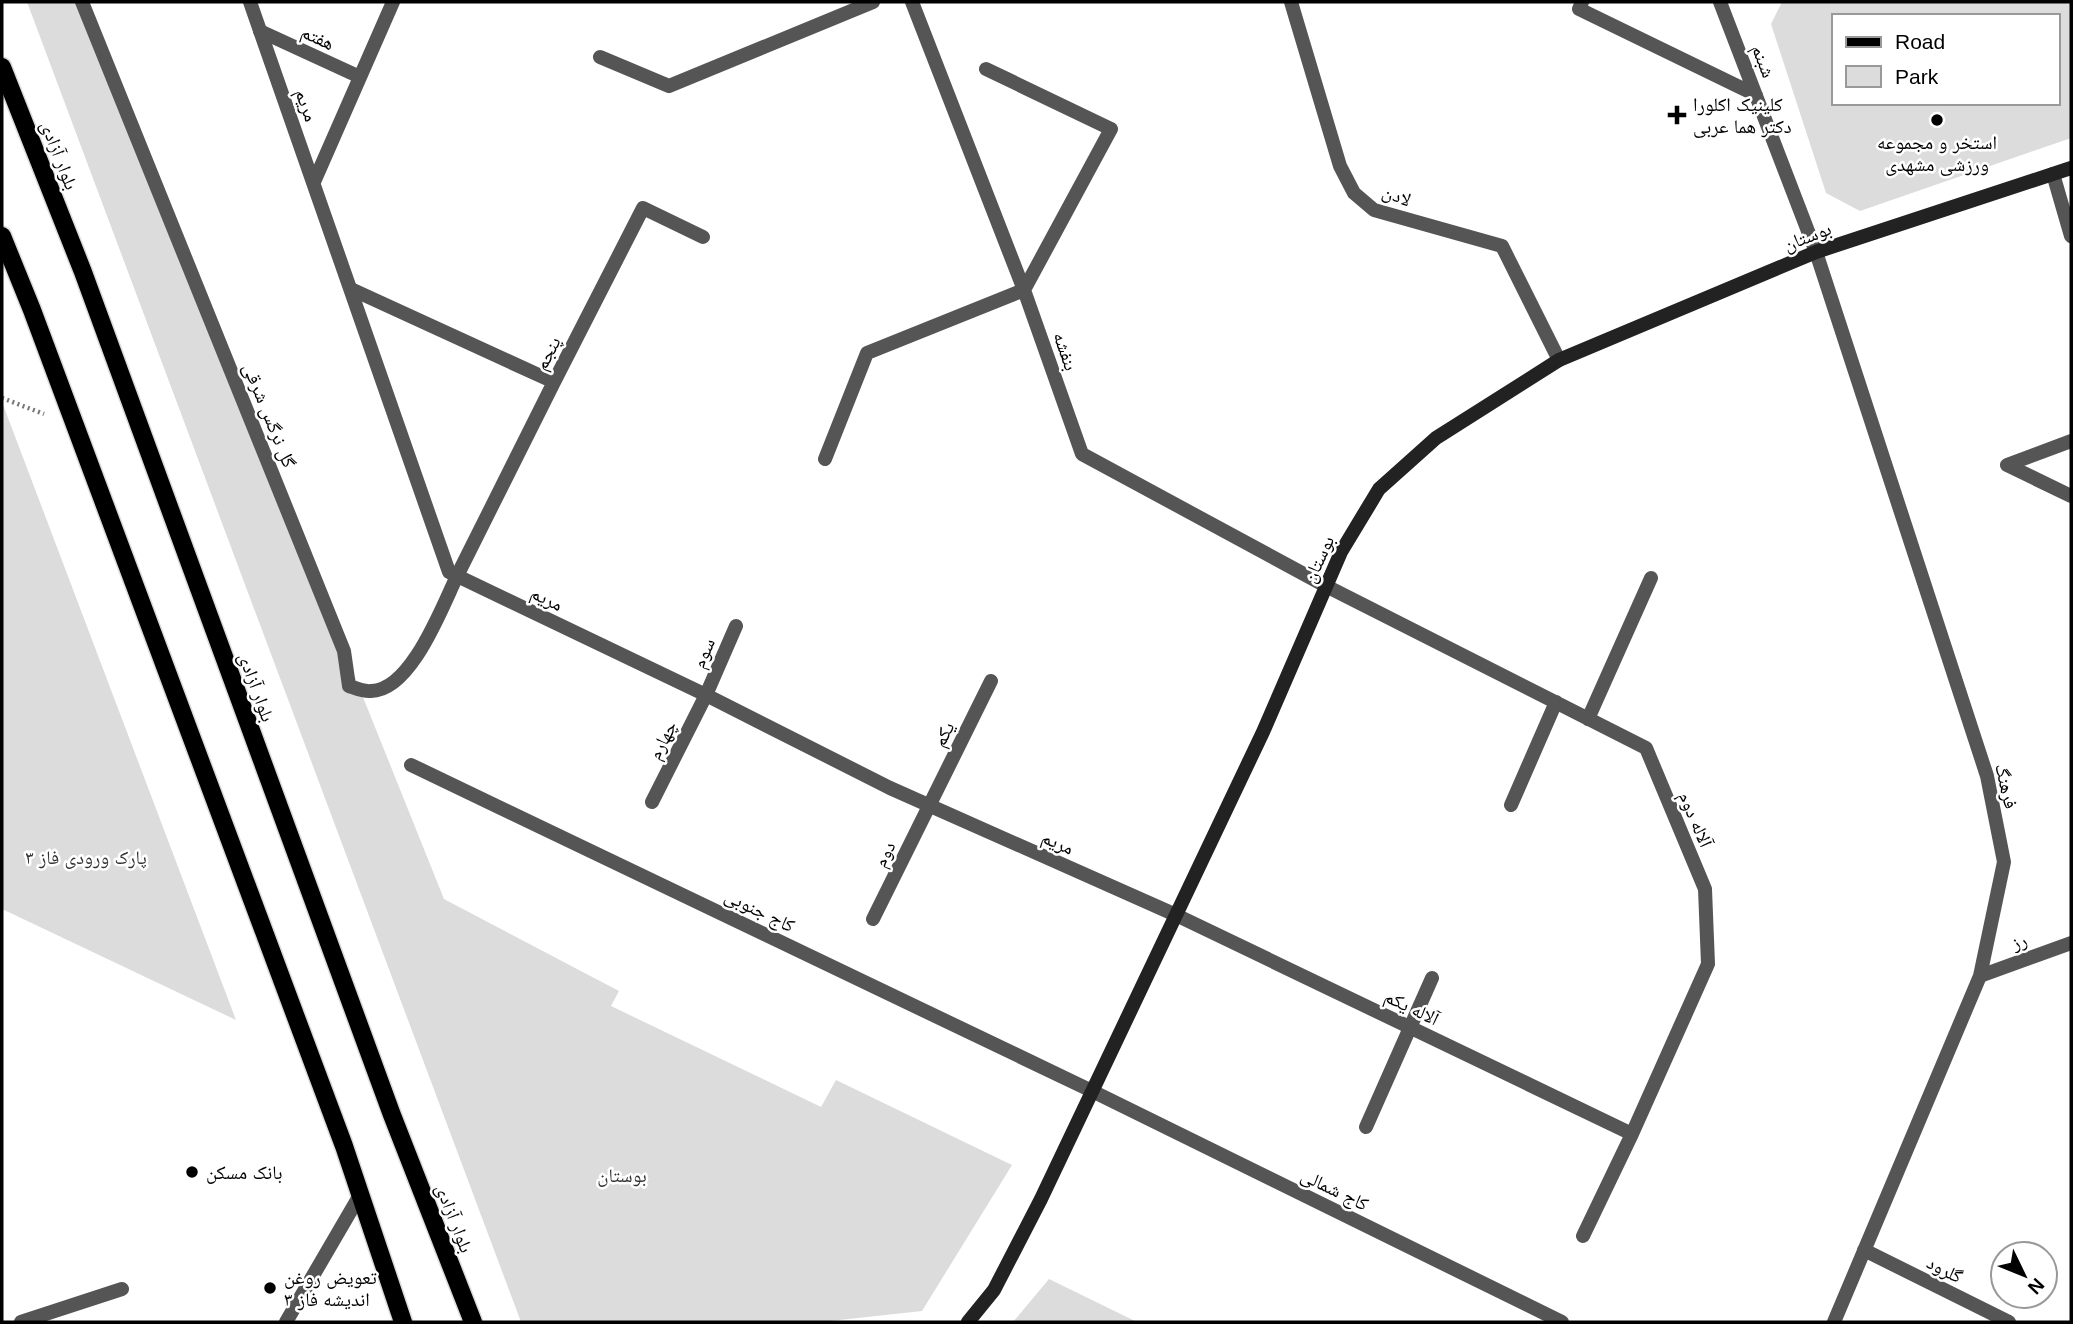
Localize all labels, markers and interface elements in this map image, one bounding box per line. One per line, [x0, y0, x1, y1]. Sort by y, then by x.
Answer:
legend [1832, 14, 2059, 105]
street label: هفتم [297, 21, 338, 56]
text: Road [1895, 30, 1945, 53]
street label: شبنم [1746, 42, 1779, 81]
text: Park [1895, 65, 1939, 88]
street label: مریم [289, 86, 322, 125]
place label: کلینیک اکلورا دکتر هما عربی [1693, 94, 1792, 138]
marker: کلینیک اکلورا دکتر هما عربی [1667, 105, 1687, 125]
marker: استخر و مجموعه ورزشی مشهدی [1929, 112, 1945, 128]
street label: بلوار آزادی [36, 118, 82, 193]
place label: استخر و مجموعه ورزشی مشهدی [1877, 132, 1997, 176]
street label: لادن [1379, 180, 1414, 211]
street label: بوستان [1780, 218, 1834, 256]
street label: بنفشه [1049, 329, 1082, 373]
street label: پنجم [530, 333, 566, 374]
street label: گل نرگس شرقی [238, 360, 300, 471]
street label: بوستان [1298, 532, 1339, 586]
street label: مریم [527, 582, 566, 617]
street label: سوم [688, 635, 722, 673]
street label: بلوار آزادی [233, 650, 279, 725]
street label: چهارم [644, 717, 684, 765]
street label: یکم [928, 718, 960, 751]
street label: فرهنگ [1990, 762, 2022, 811]
street label: آلاله دوم [1672, 788, 1717, 852]
street label: مریم [1038, 826, 1077, 861]
street label: دوم [869, 838, 902, 872]
park label: پارک ورودی فاز ۳ [25, 847, 147, 869]
street label: کاج جنوبی [721, 885, 798, 937]
street label: رز [2008, 929, 2030, 955]
street label: آلاله یکم [1380, 985, 1443, 1032]
place label: بانک مسکن [206, 1162, 282, 1184]
marker: بانک مسکن [184, 1164, 200, 1180]
street label: کاج شمالی [1297, 1164, 1372, 1216]
park label: بوستان [597, 1165, 647, 1187]
street label: بلوار آزادی [431, 1181, 477, 1256]
north arrow [1989, 1240, 2059, 1310]
street label: گلرود [1923, 1252, 1966, 1288]
place label: تعویض روغن اندیشه فاز ۳ [284, 1267, 377, 1311]
text: N [2024, 1274, 2048, 1298]
marker: تعویض روغن اندیشه فاز ۳ [262, 1280, 278, 1296]

